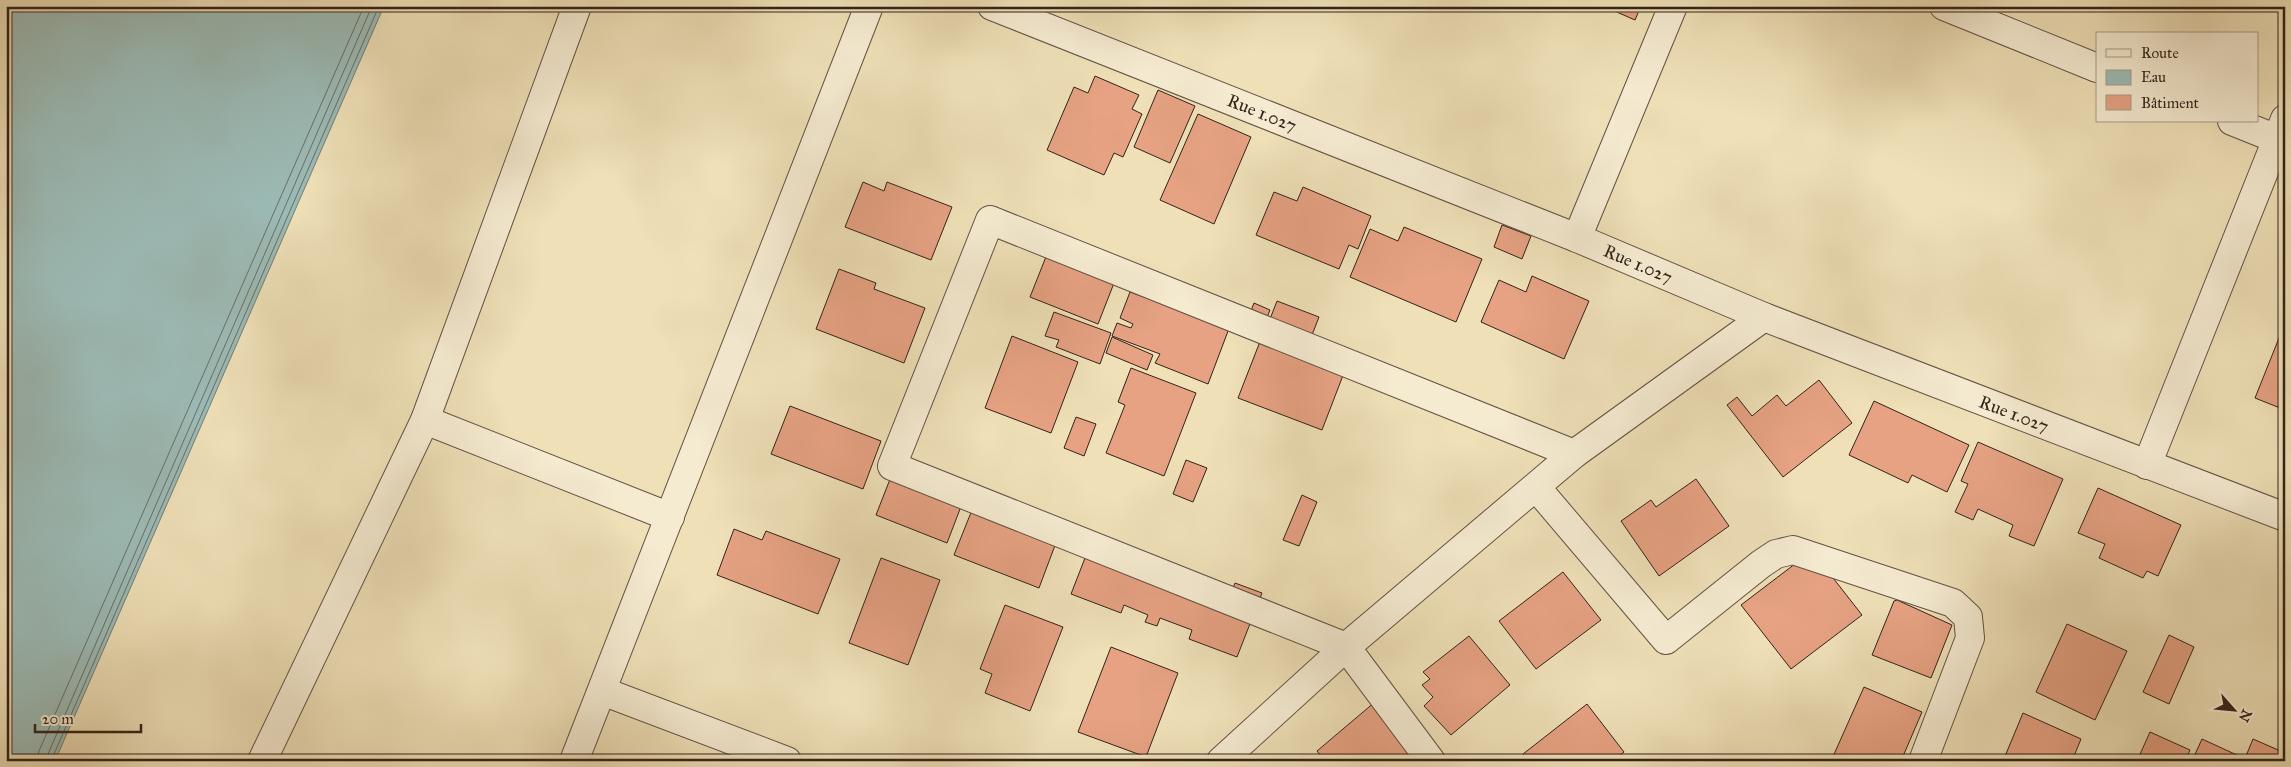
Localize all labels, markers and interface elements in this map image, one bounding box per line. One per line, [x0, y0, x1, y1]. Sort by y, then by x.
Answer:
legend [2096, 32, 2258, 122]
text: Route [2141, 44, 2179, 62]
text: Eau [2141, 68, 2166, 86]
street label: Rue 1.027 [1224, 89, 1300, 137]
text: Bâtiment [2141, 94, 2200, 112]
street label: Rue 1.027 [1600, 240, 1676, 288]
street label: Rue 1.027 [1976, 391, 2052, 437]
north arrow [2208, 684, 2258, 734]
scale bar [35, 702, 141, 734]
text: N [2235, 707, 2255, 725]
text: 20 m [42, 710, 74, 728]

